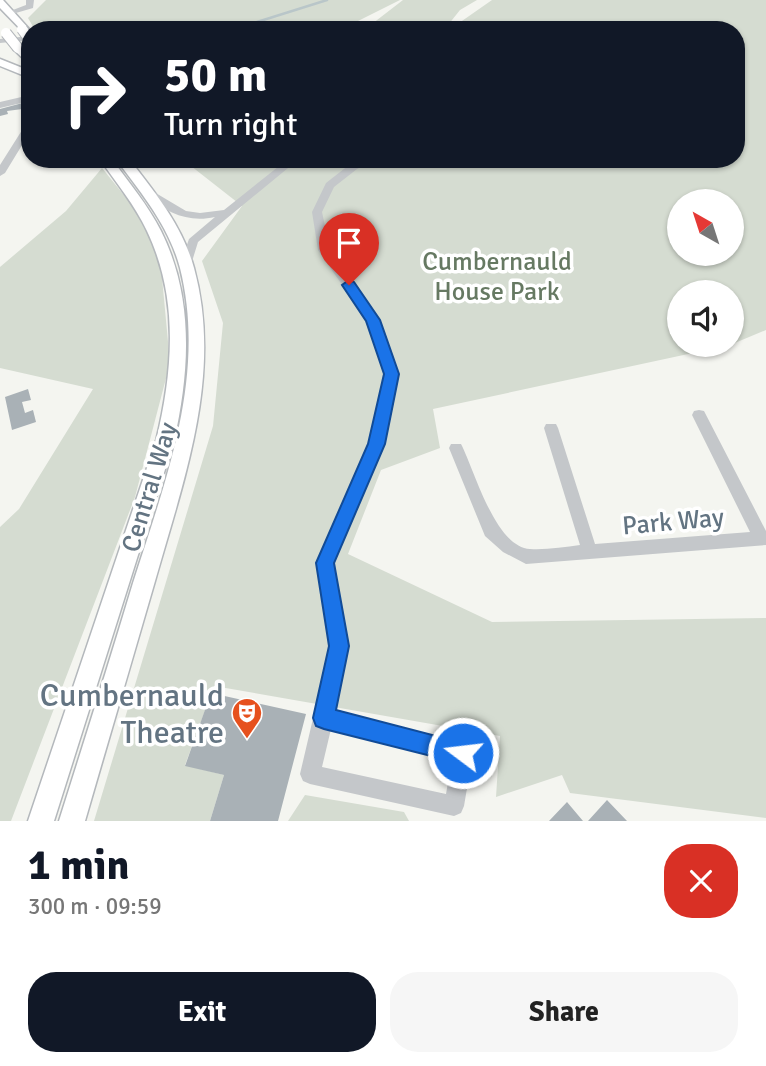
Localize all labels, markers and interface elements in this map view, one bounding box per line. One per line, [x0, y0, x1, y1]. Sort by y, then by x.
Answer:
text: 50 m [164, 45, 267, 105]
icon: right [49, 49, 140, 140]
text: Turn right [164, 105, 297, 144]
north arrow [667, 189, 744, 266]
map controls [667, 189, 744, 357]
pin [319, 213, 379, 285]
icon: arrive [330, 224, 368, 262]
park label: Cumbernauld House Park [422, 246, 572, 308]
button: sound [667, 280, 744, 357]
street label: Central Way [115, 419, 185, 556]
street label: Park Way [621, 502, 725, 542]
place label: Cumbernauld Theatre [40, 676, 224, 752]
theatre icon: Cumbernauld Theatre [230, 696, 264, 740]
position arrow [426, 716, 500, 790]
text: 1 min [28, 840, 129, 891]
button: close [664, 844, 738, 918]
text: 300 m · 09:59 [28, 892, 162, 921]
button: Exit [28, 972, 376, 1052]
button: Share [390, 972, 738, 1052]

